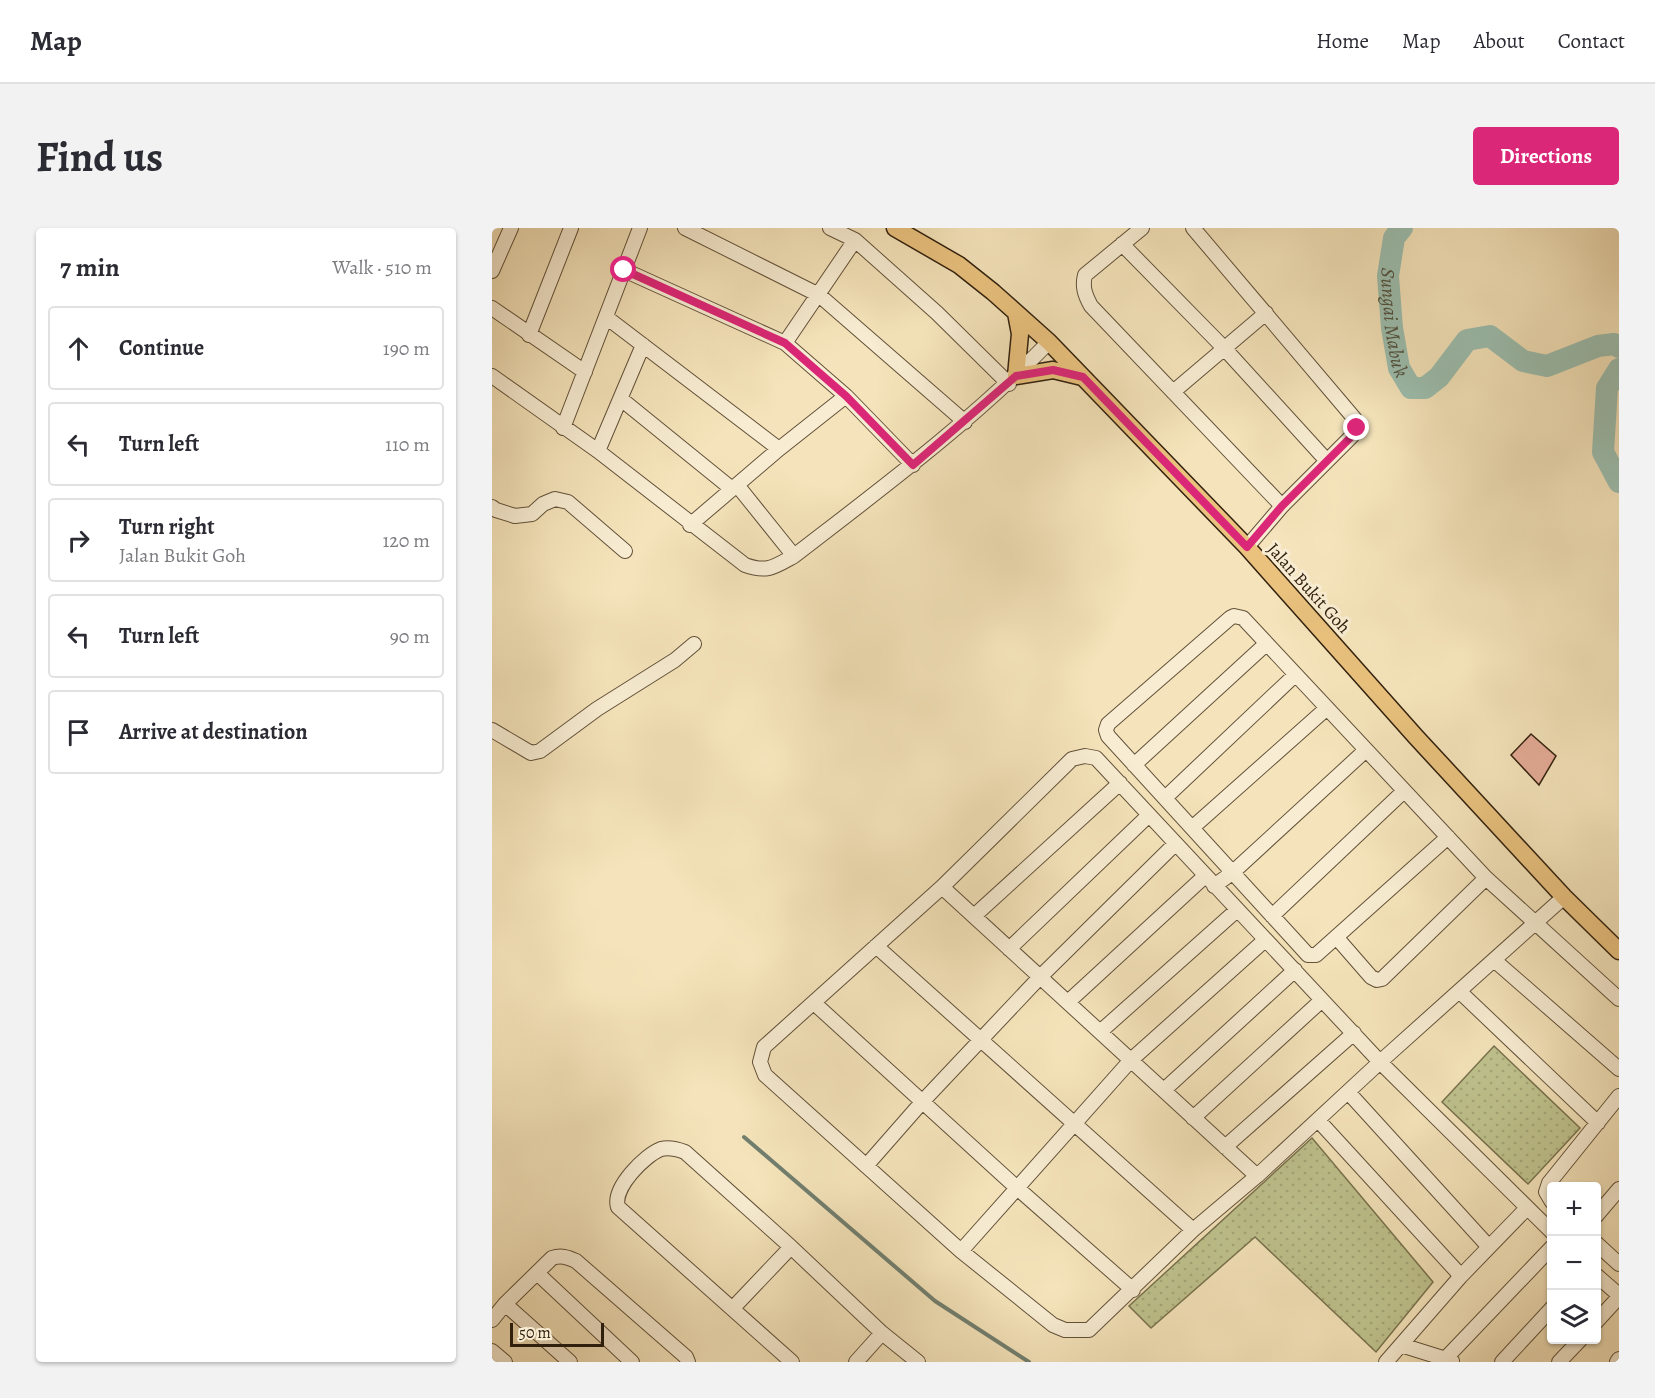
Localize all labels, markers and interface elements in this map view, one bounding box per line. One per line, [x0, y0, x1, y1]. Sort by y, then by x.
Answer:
text: Map [30, 22, 82, 60]
text: Home [1316, 27, 1369, 55]
text: Map [1402, 27, 1440, 55]
text: About [1473, 27, 1525, 55]
text: Contact [1558, 27, 1625, 55]
button: Directions [1473, 127, 1619, 185]
text: Find us [36, 128, 163, 185]
text: 7 min [60, 250, 120, 285]
text: Walk · 510 m [332, 254, 432, 281]
route start [610, 256, 636, 282]
water label: Sungai Mabuk [1374, 266, 1415, 382]
icon: ahead [62, 332, 95, 365]
text: Continue [119, 333, 204, 363]
text: 190 m [383, 335, 430, 362]
route end [1343, 414, 1369, 440]
icon: left [62, 428, 95, 461]
text: Turn left [119, 429, 199, 459]
text: 110 m [385, 431, 430, 458]
text: Turn right [119, 512, 215, 542]
icon: right [62, 524, 95, 557]
text: 120 m [382, 527, 430, 554]
street label: Jalan Bukit Goh [1262, 538, 1356, 639]
text: Jalan Bukit Goh [119, 542, 246, 569]
icon: left [62, 620, 95, 653]
text: Turn left [119, 621, 199, 651]
text: 90 m [390, 623, 430, 650]
icon: arrive [62, 716, 95, 749]
text: Arrive at destination [119, 717, 308, 747]
map controls [1547, 1182, 1601, 1344]
button: + [1547, 1182, 1601, 1236]
button: − [1547, 1236, 1601, 1290]
button: layers [1547, 1290, 1601, 1344]
scale bar [510, 1320, 604, 1348]
text: 50 m [519, 1322, 551, 1344]

